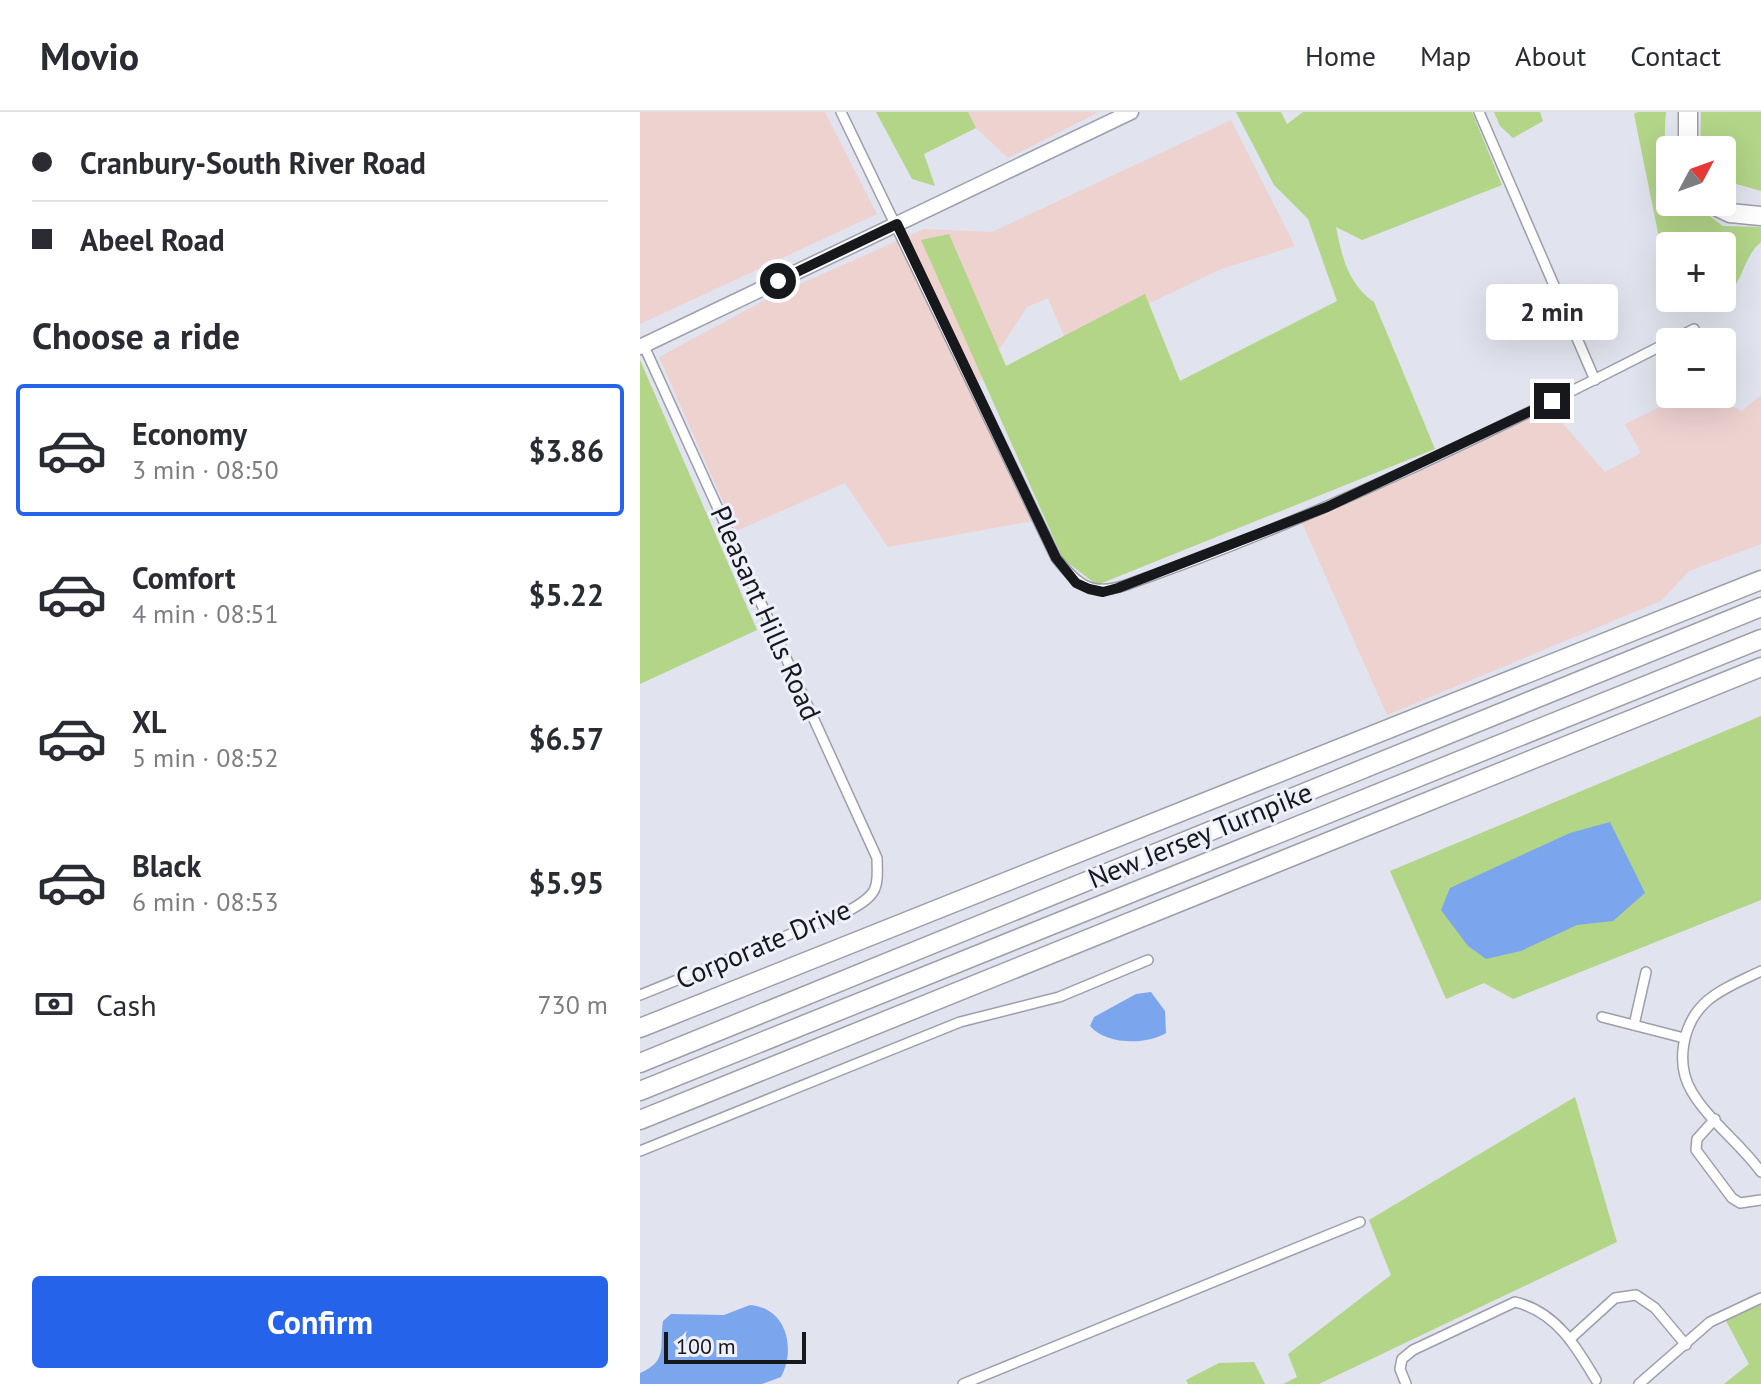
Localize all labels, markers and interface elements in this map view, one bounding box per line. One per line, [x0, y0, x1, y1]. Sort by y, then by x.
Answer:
text: Movio [40, 31, 139, 80]
text: Home [1305, 37, 1376, 74]
text: Map [1420, 37, 1471, 74]
text: About [1515, 37, 1586, 74]
text: Contact [1630, 37, 1721, 74]
north arrow [1656, 136, 1736, 216]
map controls [1656, 136, 1736, 408]
text: Cranbury-South River Road [80, 143, 426, 182]
text: Abeel Road [80, 220, 225, 259]
button: + [1656, 232, 1736, 312]
route start [760, 263, 796, 299]
callout: 2 min [1486, 285, 1618, 341]
text: 2 min [1520, 295, 1584, 328]
text: Choose a ride [32, 312, 240, 359]
button: − [1656, 328, 1736, 408]
route end [1534, 383, 1570, 419]
icon: car [36, 414, 108, 486]
text: Economy [132, 414, 247, 453]
text: $3.86 [529, 431, 604, 470]
text: 3 min · 08:50 [132, 453, 279, 486]
street label: Pleasant Hills Road [703, 500, 830, 726]
icon: car [36, 558, 108, 630]
text: Comfort [132, 558, 235, 597]
text: $5.22 [529, 575, 604, 614]
text: 4 min · 08:51 [132, 597, 279, 630]
icon: car [36, 702, 108, 774]
text: XL [132, 702, 166, 741]
text: $6.57 [529, 719, 604, 758]
text: 5 min · 08:52 [132, 741, 279, 774]
street label: New Jersey Turnpike [1082, 773, 1317, 896]
icon: car [36, 846, 108, 918]
text: Black [132, 846, 201, 885]
text: $5.95 [529, 863, 604, 902]
text: 6 min · 08:53 [132, 885, 279, 918]
street label: Corporate Drive [670, 890, 856, 997]
icon: cash [32, 982, 76, 1026]
text: Cash [96, 985, 157, 1024]
text: 730 m [537, 988, 608, 1021]
button: Confirm [32, 1276, 608, 1368]
scale bar [664, 1328, 806, 1364]
text: 100 m [676, 1332, 736, 1360]

